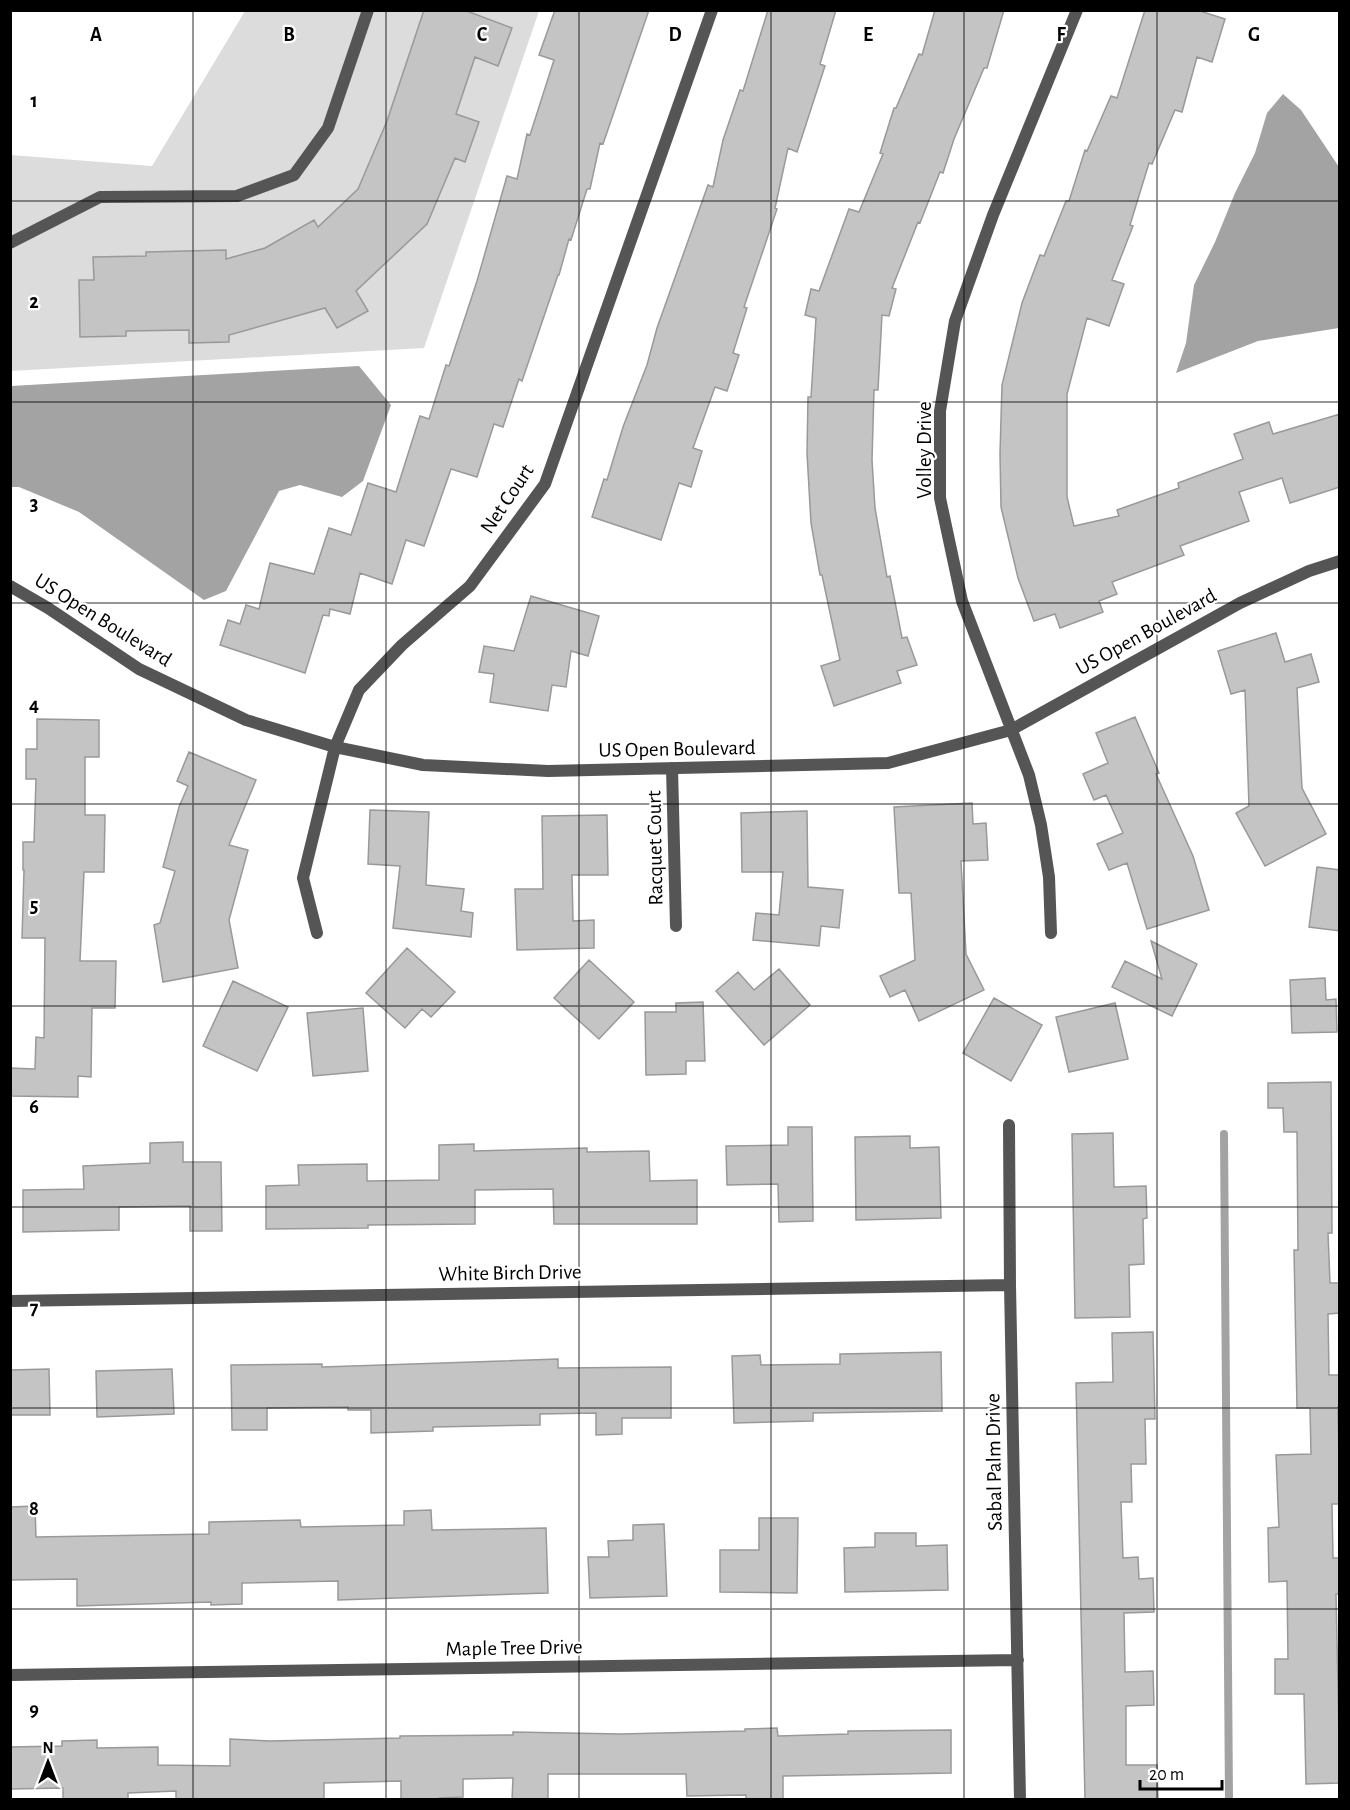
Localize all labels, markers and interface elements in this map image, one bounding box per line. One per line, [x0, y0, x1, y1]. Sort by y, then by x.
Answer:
text: A [90, 25, 102, 45]
text: B [283, 25, 295, 45]
text: C [477, 25, 488, 45]
text: D [668, 25, 682, 45]
text: E [863, 25, 873, 45]
text: F [1056, 25, 1066, 45]
text: G [1248, 25, 1260, 45]
text: 1 [30, 91, 38, 111]
text: 2 [29, 292, 39, 312]
street label: Volley Drive [914, 401, 935, 499]
street label: Net Court [476, 460, 538, 537]
text: 3 [30, 494, 38, 514]
street label: US Open Boulevard [31, 569, 175, 671]
street label: US Open Boulevard [1072, 585, 1220, 679]
text: 4 [29, 695, 39, 715]
street label: US Open Boulevard [598, 737, 756, 761]
street label: Racquet Court [643, 790, 667, 906]
text: 5 [30, 896, 38, 916]
text: 6 [29, 1097, 39, 1117]
street label: White Birch Drive [438, 1261, 582, 1285]
text: 7 [30, 1298, 39, 1318]
street label: Sabal Palm Drive [982, 1393, 1006, 1531]
text: 8 [29, 1499, 39, 1519]
street label: Maple Tree Drive [445, 1636, 583, 1660]
text: 9 [29, 1700, 39, 1720]
north arrow [18, 1732, 78, 1792]
text: N [42, 1740, 54, 1756]
scale bar [1140, 1753, 1222, 1791]
text: 20 m [1149, 1766, 1184, 1784]

